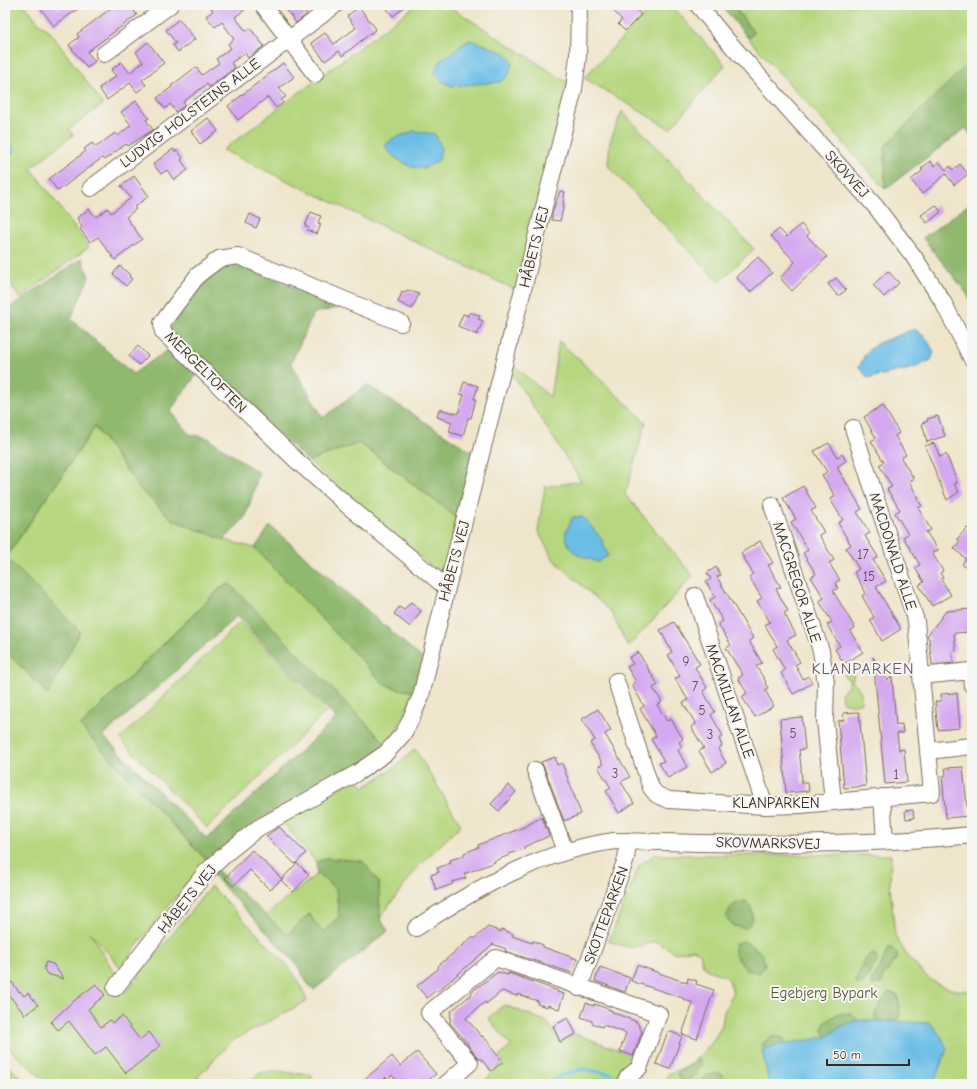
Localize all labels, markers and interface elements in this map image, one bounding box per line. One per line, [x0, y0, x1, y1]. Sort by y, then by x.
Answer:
street label: LUDVIG HOLSTEINS ALLE [116, 54, 264, 172]
street label: SKOVVEJ [821, 147, 873, 201]
street label: HÅBETS VEJ [514, 204, 553, 289]
street label: MERGELTOFTEN [161, 327, 251, 417]
street label: MACDONALD ALLE [865, 490, 921, 612]
street label: HÅBETS VEJ [434, 518, 473, 603]
street label: MACGREGOR ALLE [769, 519, 825, 645]
house number: 17 [857, 547, 869, 562]
house number: 15 [863, 569, 875, 584]
street label: MACMILLAN ALLE [702, 641, 758, 761]
house number: 9 [683, 654, 690, 669]
district label: KLANPARKEN [811, 660, 915, 678]
house number: 7 [692, 679, 698, 694]
house number: 5 [698, 703, 706, 718]
house number: 5 [789, 726, 797, 741]
house number: 3 [707, 727, 713, 742]
house number: 3 [612, 766, 618, 781]
house number: 1 [893, 767, 899, 782]
street label: KLANPARKEN [732, 794, 820, 812]
street label: SKOVMARKSVEJ [716, 833, 820, 853]
street label: HÅBETS VEJ [153, 860, 220, 937]
street label: SKOTTEPARKEN [580, 864, 632, 966]
park label: Egebjerg Bypark [771, 984, 878, 1002]
scale bar [827, 1041, 909, 1067]
text: 50 m [833, 1048, 861, 1062]

